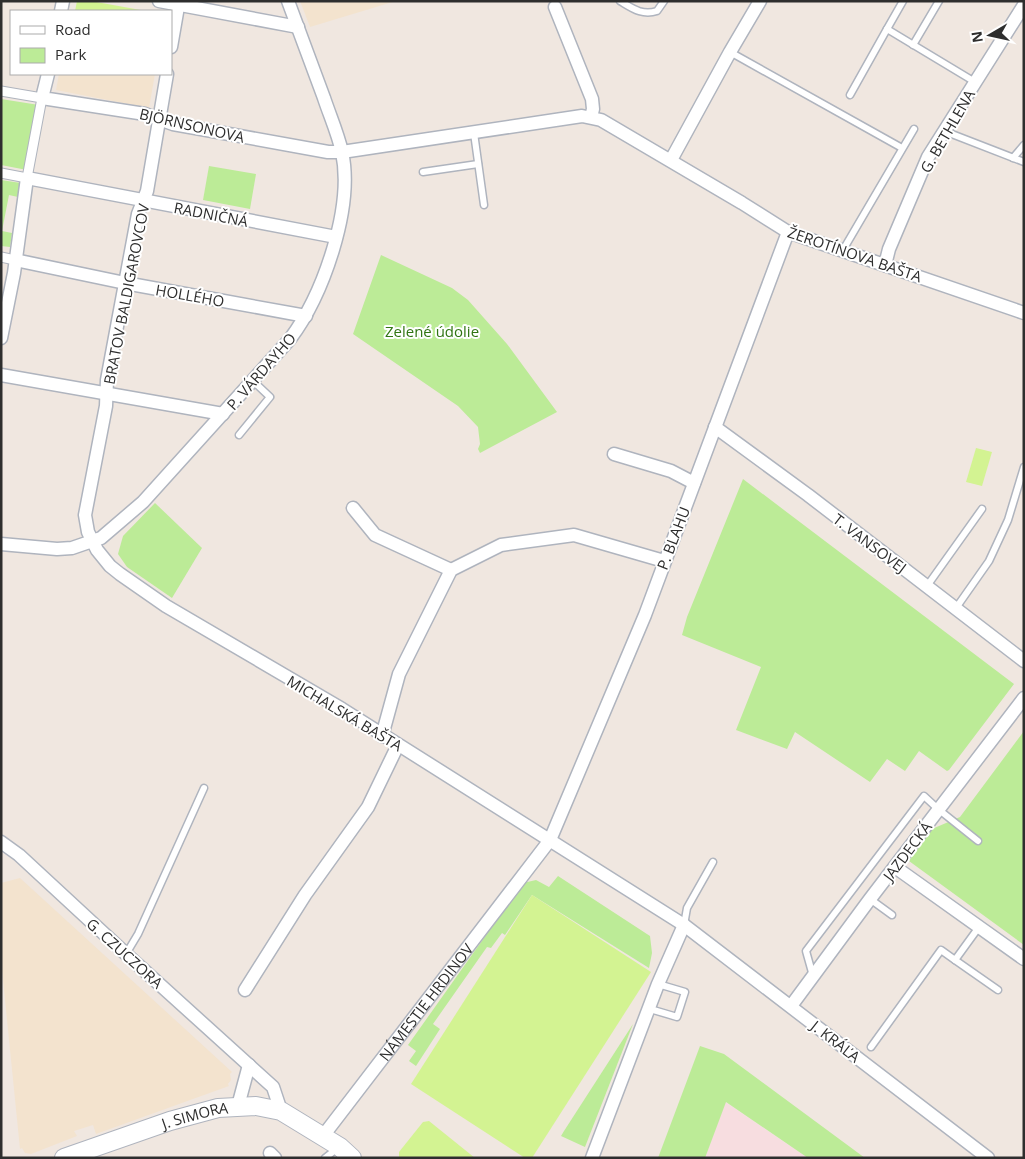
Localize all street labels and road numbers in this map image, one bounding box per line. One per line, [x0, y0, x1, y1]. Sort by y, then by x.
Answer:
street label: G. BETHLENA [915, 85, 979, 176]
street label: BJÖRNSONOVA [138, 103, 247, 147]
street label: RADNIČNÁ [172, 197, 250, 231]
street label: BRATOV BALDIGAROVCOV [99, 202, 153, 386]
street label: ŽEROTÍNOVA BAŠTA [785, 222, 925, 287]
street label: HOLLÉHO [154, 279, 226, 311]
street label: P. VÁRDAYHO [222, 328, 300, 414]
street label: P. BLAHU [652, 504, 694, 572]
street label: T. VANSOVEJ [829, 509, 911, 577]
street label: MICHALSKÁ BAŠTA [284, 671, 407, 756]
street label: JAZDECKÁ [877, 817, 936, 886]
street label: G. CZUCZORA [83, 913, 168, 993]
street label: NÁMESTIE HRDINOV [374, 939, 477, 1065]
street label: J. KRÁĽA [806, 1014, 865, 1067]
street label: J. SIMORA [157, 1097, 229, 1134]

